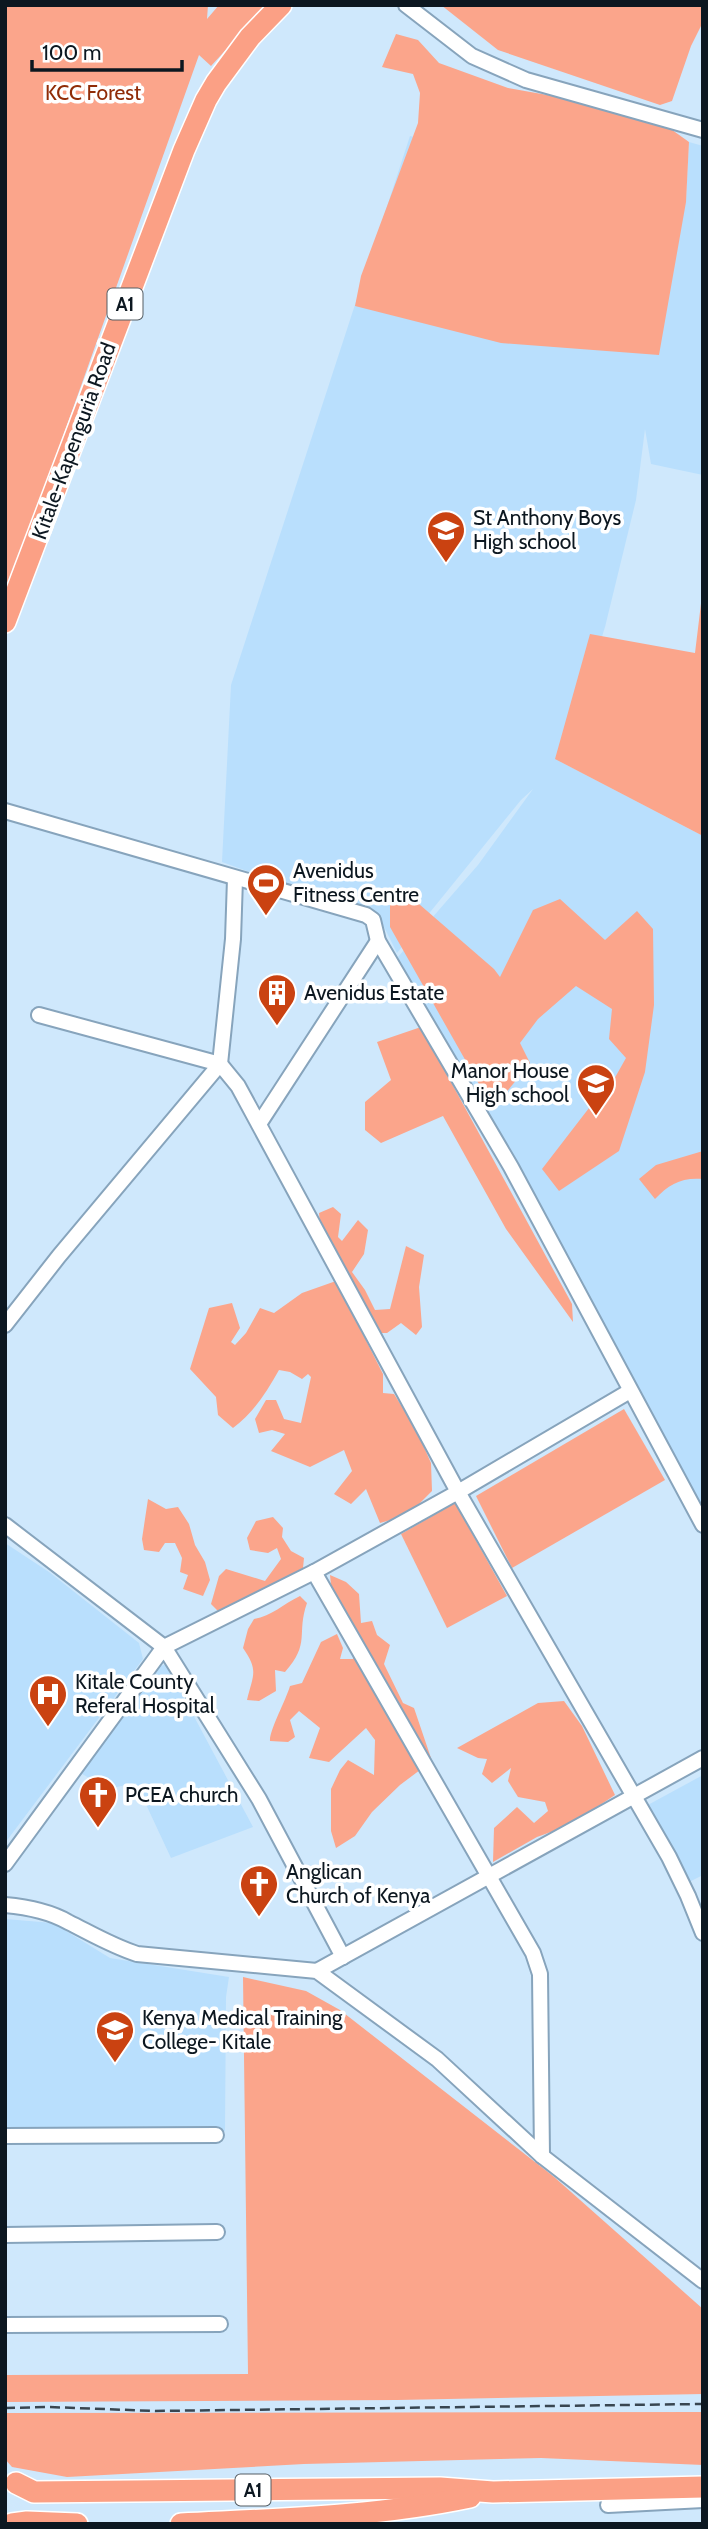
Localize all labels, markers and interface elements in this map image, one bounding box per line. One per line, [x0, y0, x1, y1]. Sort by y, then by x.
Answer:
scale bar [32, 28, 182, 72]
text: 100 m [42, 40, 101, 65]
park label: KCC Forest [45, 80, 141, 105]
road number: A1 [108, 288, 142, 320]
street label: Kitale-Kapenguria Road [26, 339, 121, 543]
place label: St Anthony Boys High school [473, 505, 621, 554]
school or university icon: St Anthony Boys High school [425, 509, 467, 564]
place label: Avenidus Fitness Centre [293, 858, 419, 907]
sports icon: Avenidus Fitness Centre [245, 862, 287, 917]
building icon: Avenidus Estate [256, 972, 298, 1027]
place label: Avenidus Estate [304, 980, 445, 1005]
place label: Manor House High school [451, 1058, 569, 1107]
school or university icon: Manor House High school [575, 1062, 617, 1117]
place label: Kitale County Referal Hospital [75, 1669, 215, 1718]
hospital icon: Kitale County Referal Hospital [27, 1673, 69, 1728]
church icon: PCEA church [77, 1774, 119, 1829]
place label: PCEA church [125, 1782, 238, 1807]
place label: Anglican Church of Kenya [286, 1859, 430, 1908]
church icon: Anglican Church of Kenya [238, 1863, 280, 1918]
place label: Kenya Medical Training College- Kitale [142, 2005, 343, 2054]
school or university icon: Kenya Medical Training College- Kitale [94, 2009, 136, 2064]
road number: A1 [236, 2474, 270, 2506]

